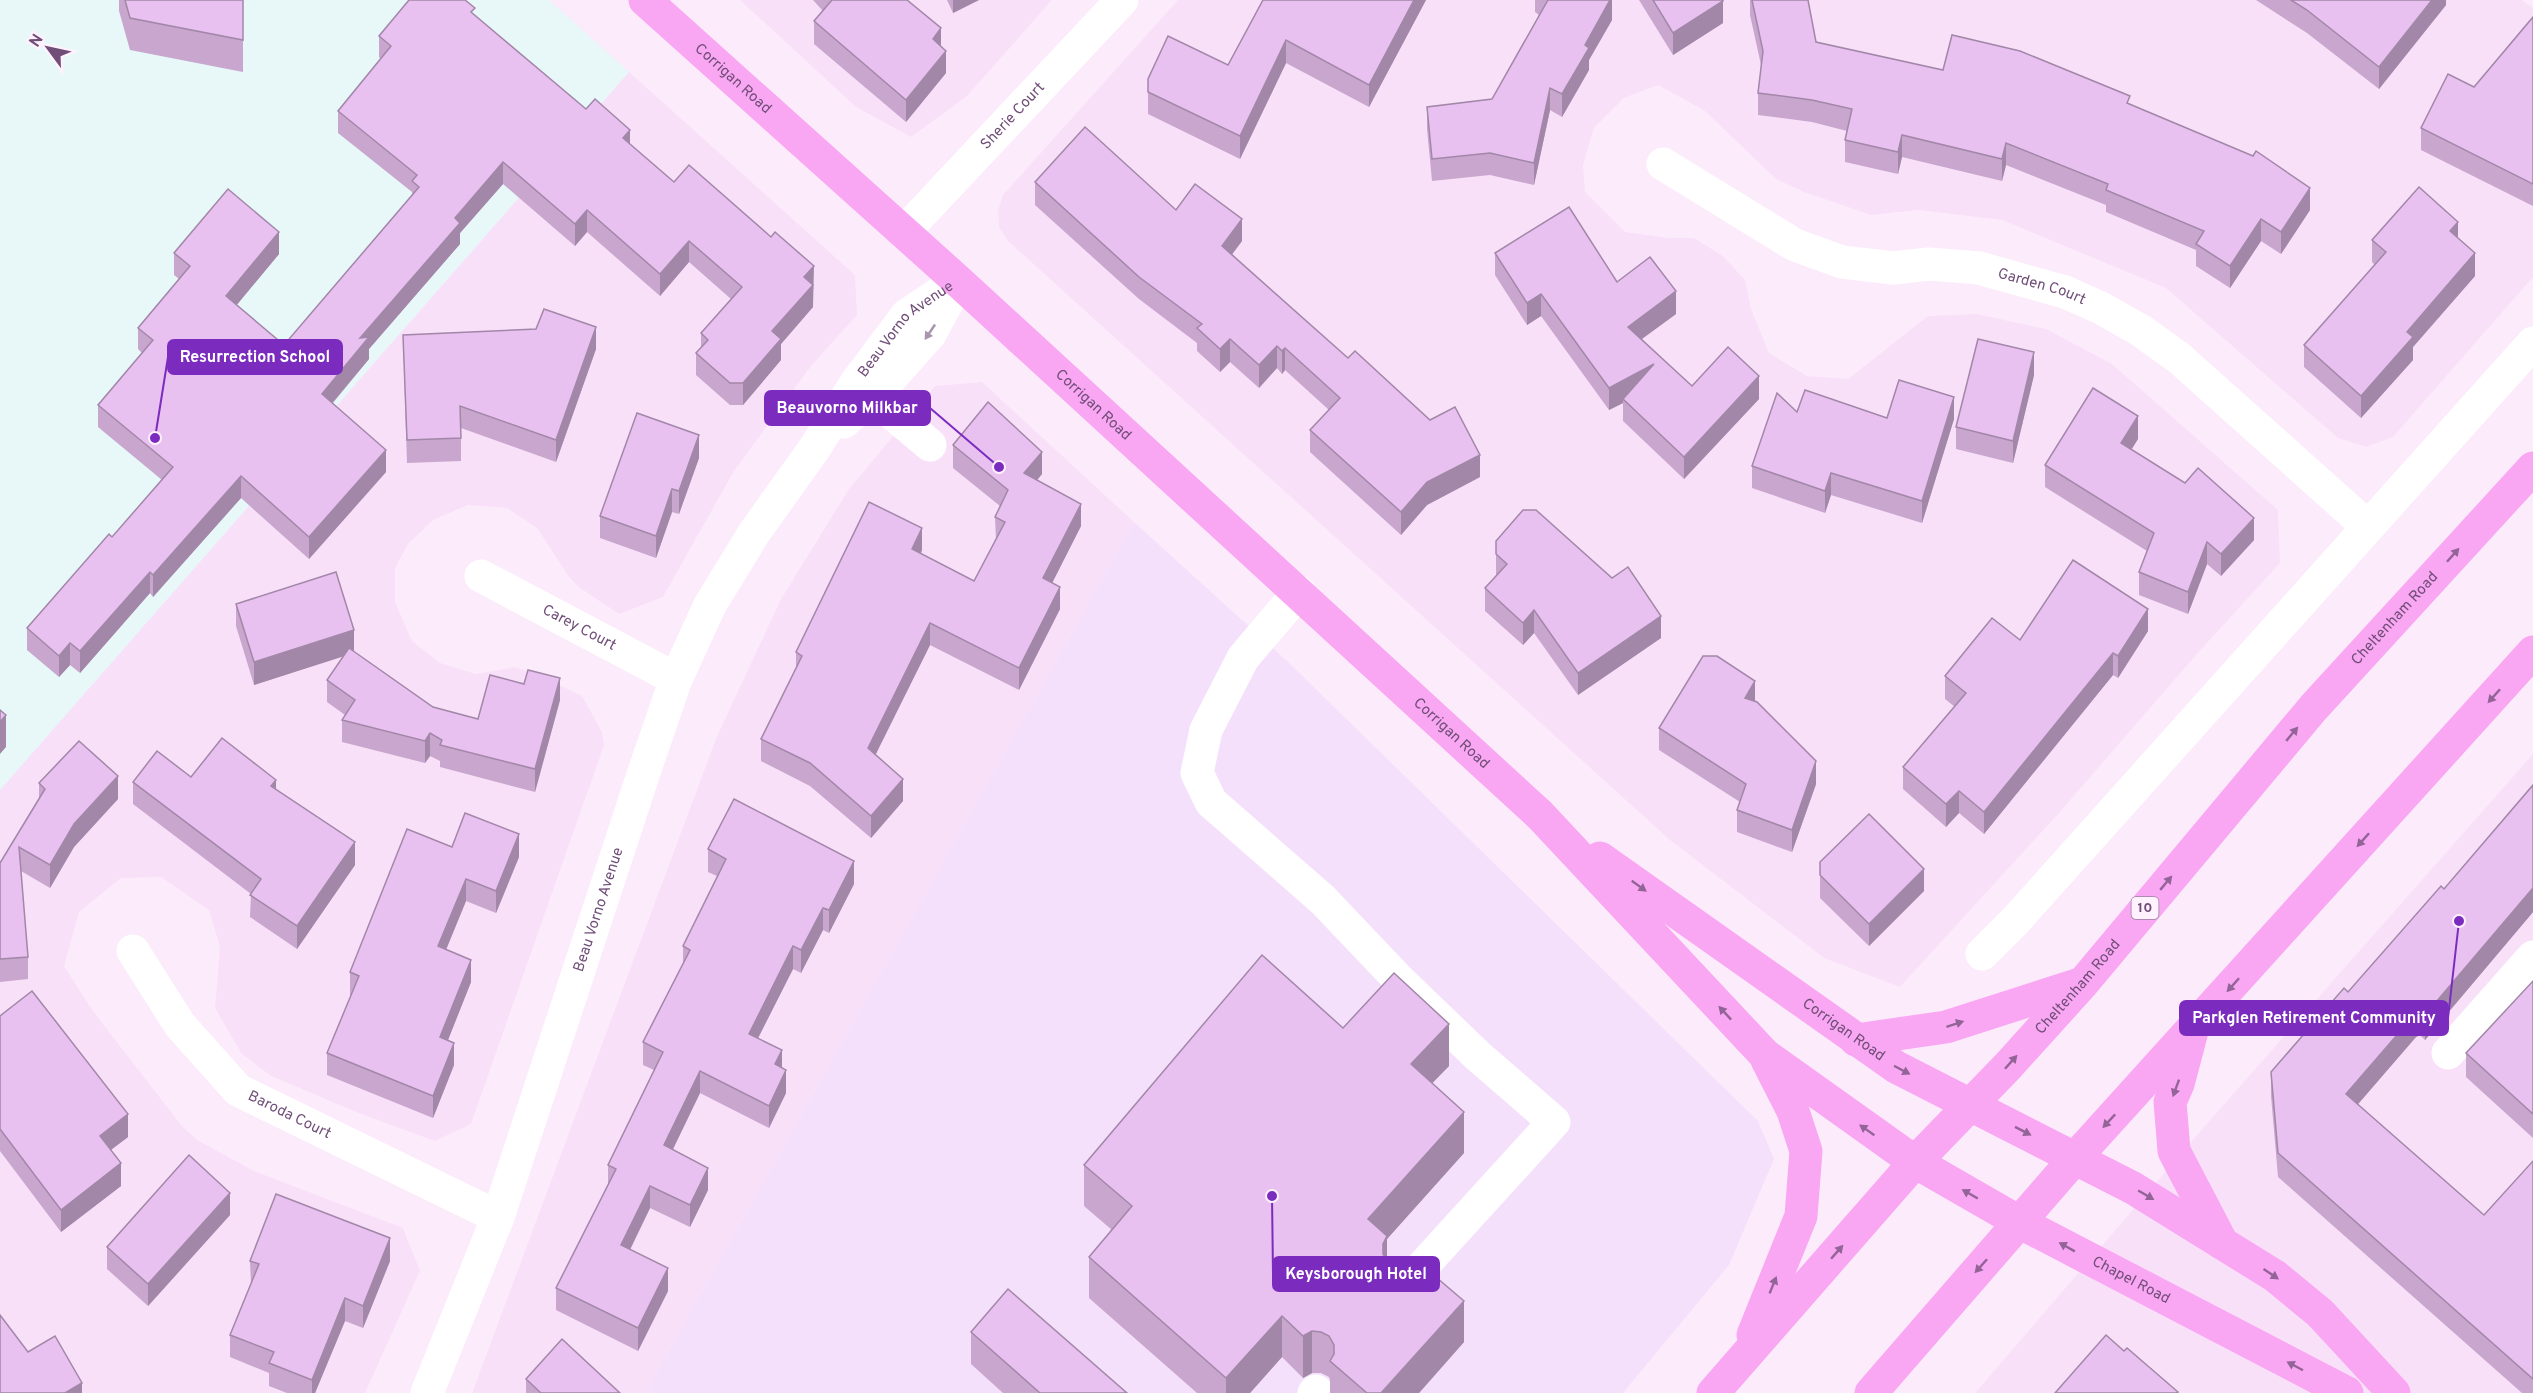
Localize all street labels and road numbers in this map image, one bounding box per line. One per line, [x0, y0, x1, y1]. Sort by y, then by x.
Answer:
street label: Corrigan Road [690, 39, 775, 118]
street label: Sherie Court [977, 78, 1049, 154]
street label: Garden Court [1996, 264, 2089, 309]
street label: Beau Vorno Avenue [854, 277, 957, 381]
street label: Corrigan Road [1051, 365, 1135, 445]
street label: Cheltenham Road [2347, 568, 2442, 670]
street label: Carey Court [539, 601, 619, 655]
street label: Corrigan Road [1409, 694, 1493, 773]
street label: Beau Vorno Avenue [570, 845, 628, 975]
road number: 10 [2132, 897, 2158, 919]
street label: Cheltenham Road [2031, 936, 2125, 1039]
street label: Corrigan Road [1798, 994, 1888, 1066]
street label: Baroda Court [245, 1087, 334, 1144]
street label: Chapel Road [2089, 1252, 2173, 1308]

